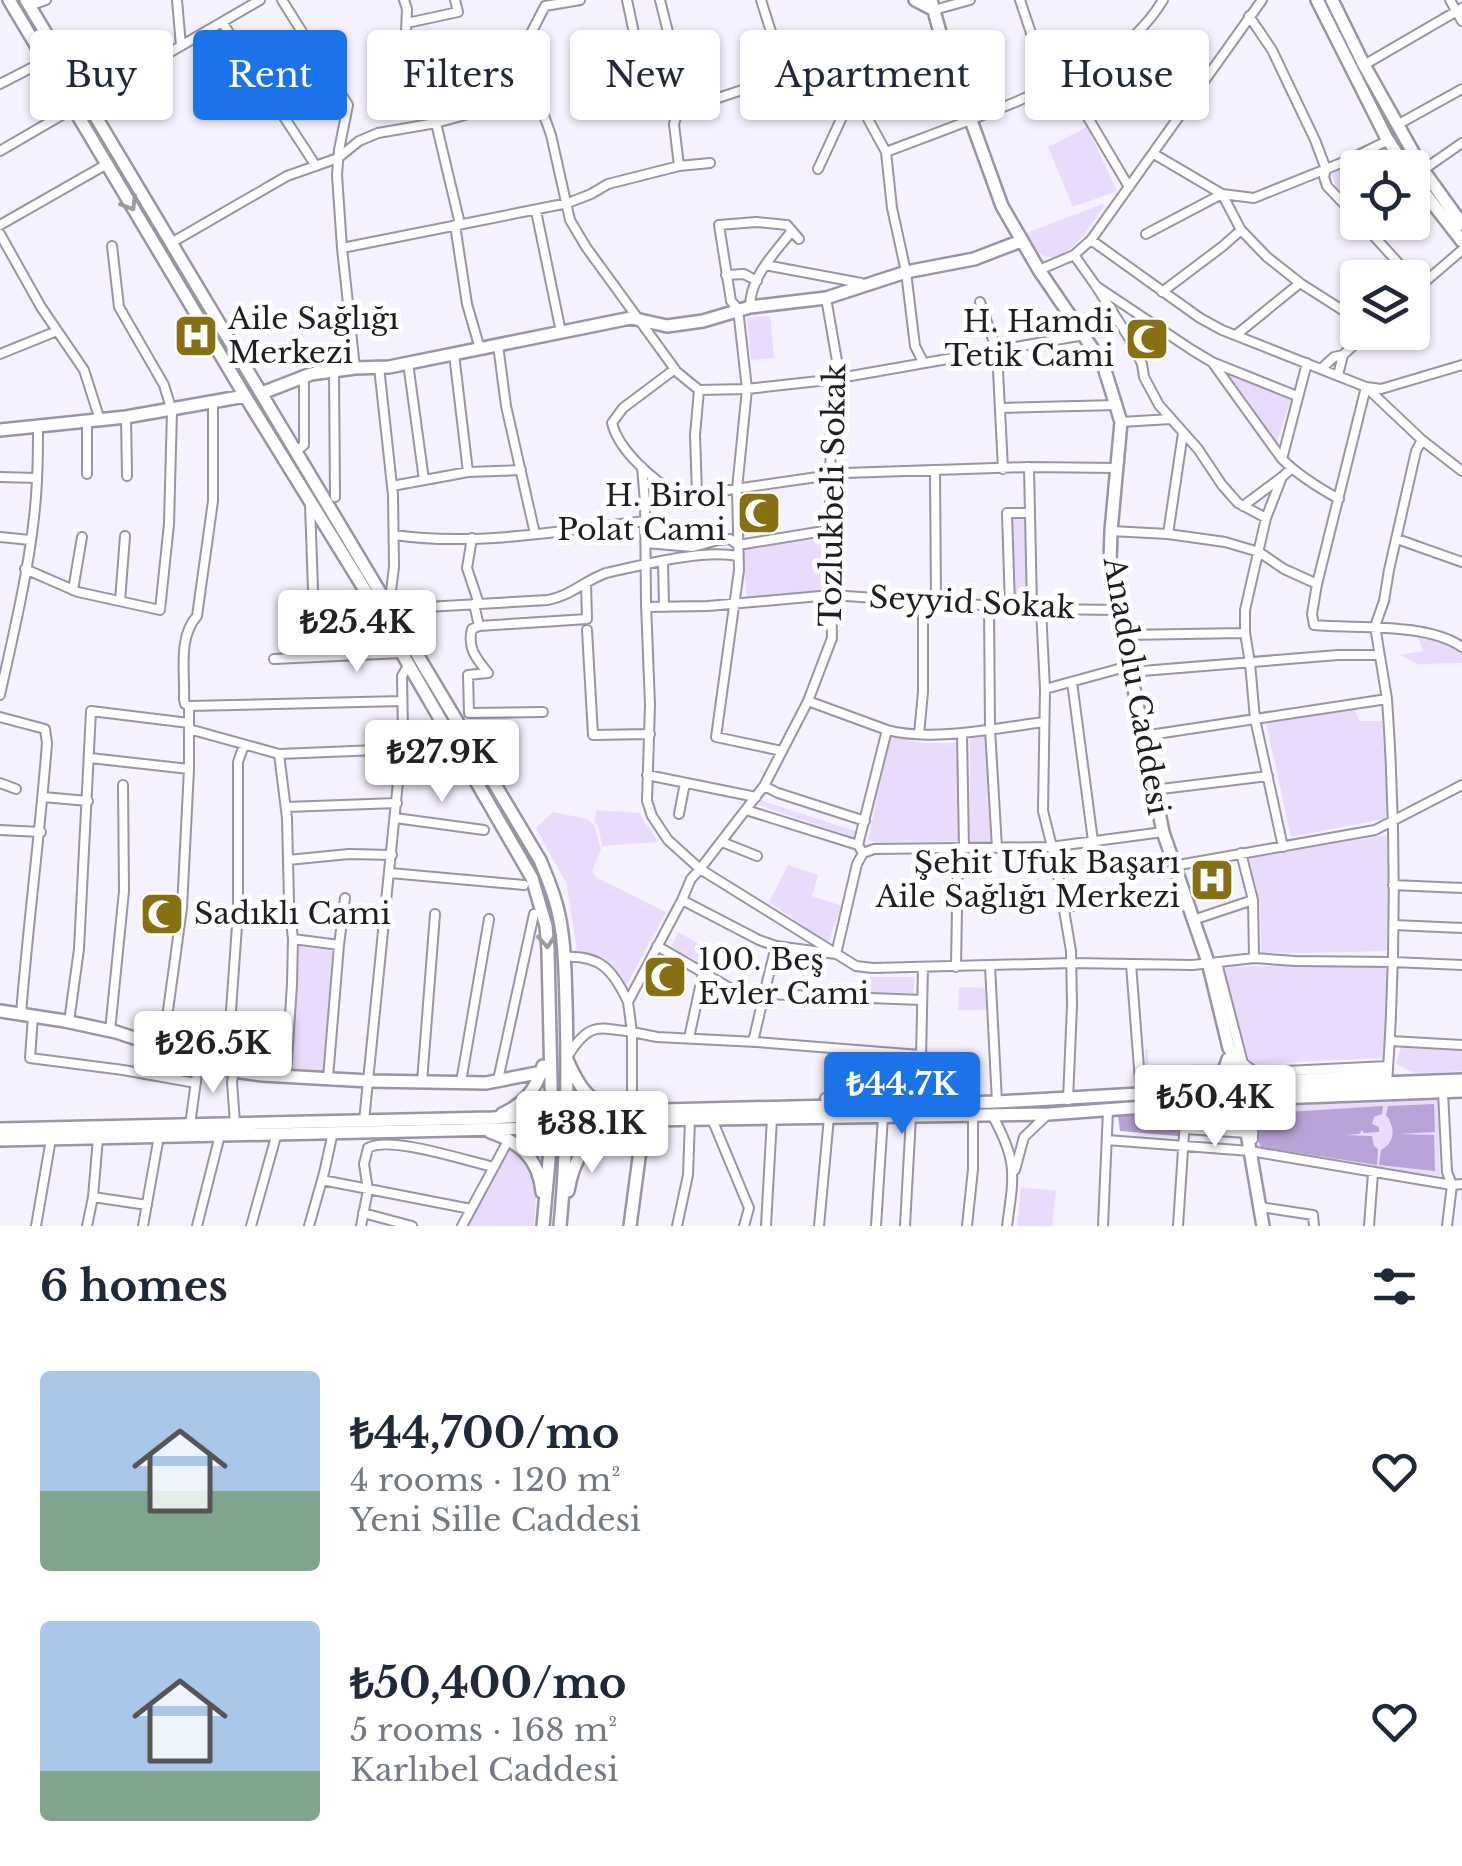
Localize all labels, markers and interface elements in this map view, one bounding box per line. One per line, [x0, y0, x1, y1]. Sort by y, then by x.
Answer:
chip: Buy [30, 30, 173, 120]
chip: Rent [193, 30, 347, 120]
chip: Filters [367, 30, 550, 120]
chip: New [570, 30, 720, 120]
chip: Apartment [740, 30, 1005, 120]
chip: House [1025, 30, 1209, 120]
map controls [1340, 150, 1430, 350]
button: locate [1340, 150, 1430, 240]
one-way arrow [118, 193, 137, 211]
button: layers [1340, 260, 1430, 350]
place label: Aile Sağlığı Merkezi [227, 300, 399, 371]
place label: H. Hamdi Tetik Cami [945, 303, 1114, 374]
hospital icon: Aile Sağlığı Merkezi [173, 313, 219, 359]
mosque icon: H. Hamdi Tetik Cami [1124, 316, 1170, 362]
street label: Tozlukbeli Sokak [812, 363, 853, 627]
place label: H. Birol Polat Cami [557, 477, 726, 548]
mosque icon: H. Birol Polat Cami [736, 490, 782, 536]
street label: Anadolu Caddesi [1095, 553, 1177, 818]
street label: Seyyid Sokak [868, 579, 1076, 626]
pin: ₺25.4K [276, 590, 438, 675]
text: ₺25.4K [300, 602, 414, 642]
pin: ₺27.9K [361, 720, 523, 805]
text: ₺27.9K [387, 732, 497, 772]
place label: Şehit Ufuk Başarı Aile Sağlığı Merkezi [874, 844, 1180, 915]
hospital icon: Şehit Ufuk Başarı Aile Sağlığı Merkezi [1189, 857, 1235, 903]
mosque icon: Sadıklı Cami [139, 891, 185, 937]
place label: Sadıklı Cami [194, 895, 391, 932]
one-way arrow [536, 934, 557, 950]
place label: 100. Beş Evler Cami [698, 941, 869, 1012]
mosque icon: 100. Beş Evler Cami [642, 954, 688, 1000]
pin: ₺26.5K [132, 1011, 294, 1096]
text: ₺26.5K [156, 1023, 270, 1063]
pin: ₺44.7K [821, 1052, 983, 1137]
text: ₺44.7K [846, 1064, 958, 1104]
pin: ₺50.4K [1134, 1065, 1296, 1150]
text: ₺50.4K [1157, 1077, 1273, 1117]
pin: ₺38.1K [511, 1091, 673, 1176]
text: ₺38.1K [538, 1103, 646, 1143]
icon: filters [1367, 1259, 1422, 1314]
text: 6 homes [40, 1260, 228, 1312]
text: ₺44,700/mo [350, 1407, 620, 1459]
icon: home [120, 1411, 240, 1531]
icon: heart [1367, 1444, 1422, 1499]
text: 4 rooms · 120 m² [350, 1460, 621, 1500]
text: Yeni Sille Caddesi [350, 1500, 641, 1540]
text: ₺50,400/mo [350, 1657, 626, 1709]
icon: home [120, 1661, 240, 1781]
icon: heart [1367, 1694, 1422, 1749]
text: 5 rooms · 168 m² [350, 1710, 617, 1750]
text: Karlıbel Caddesi [350, 1750, 618, 1790]

